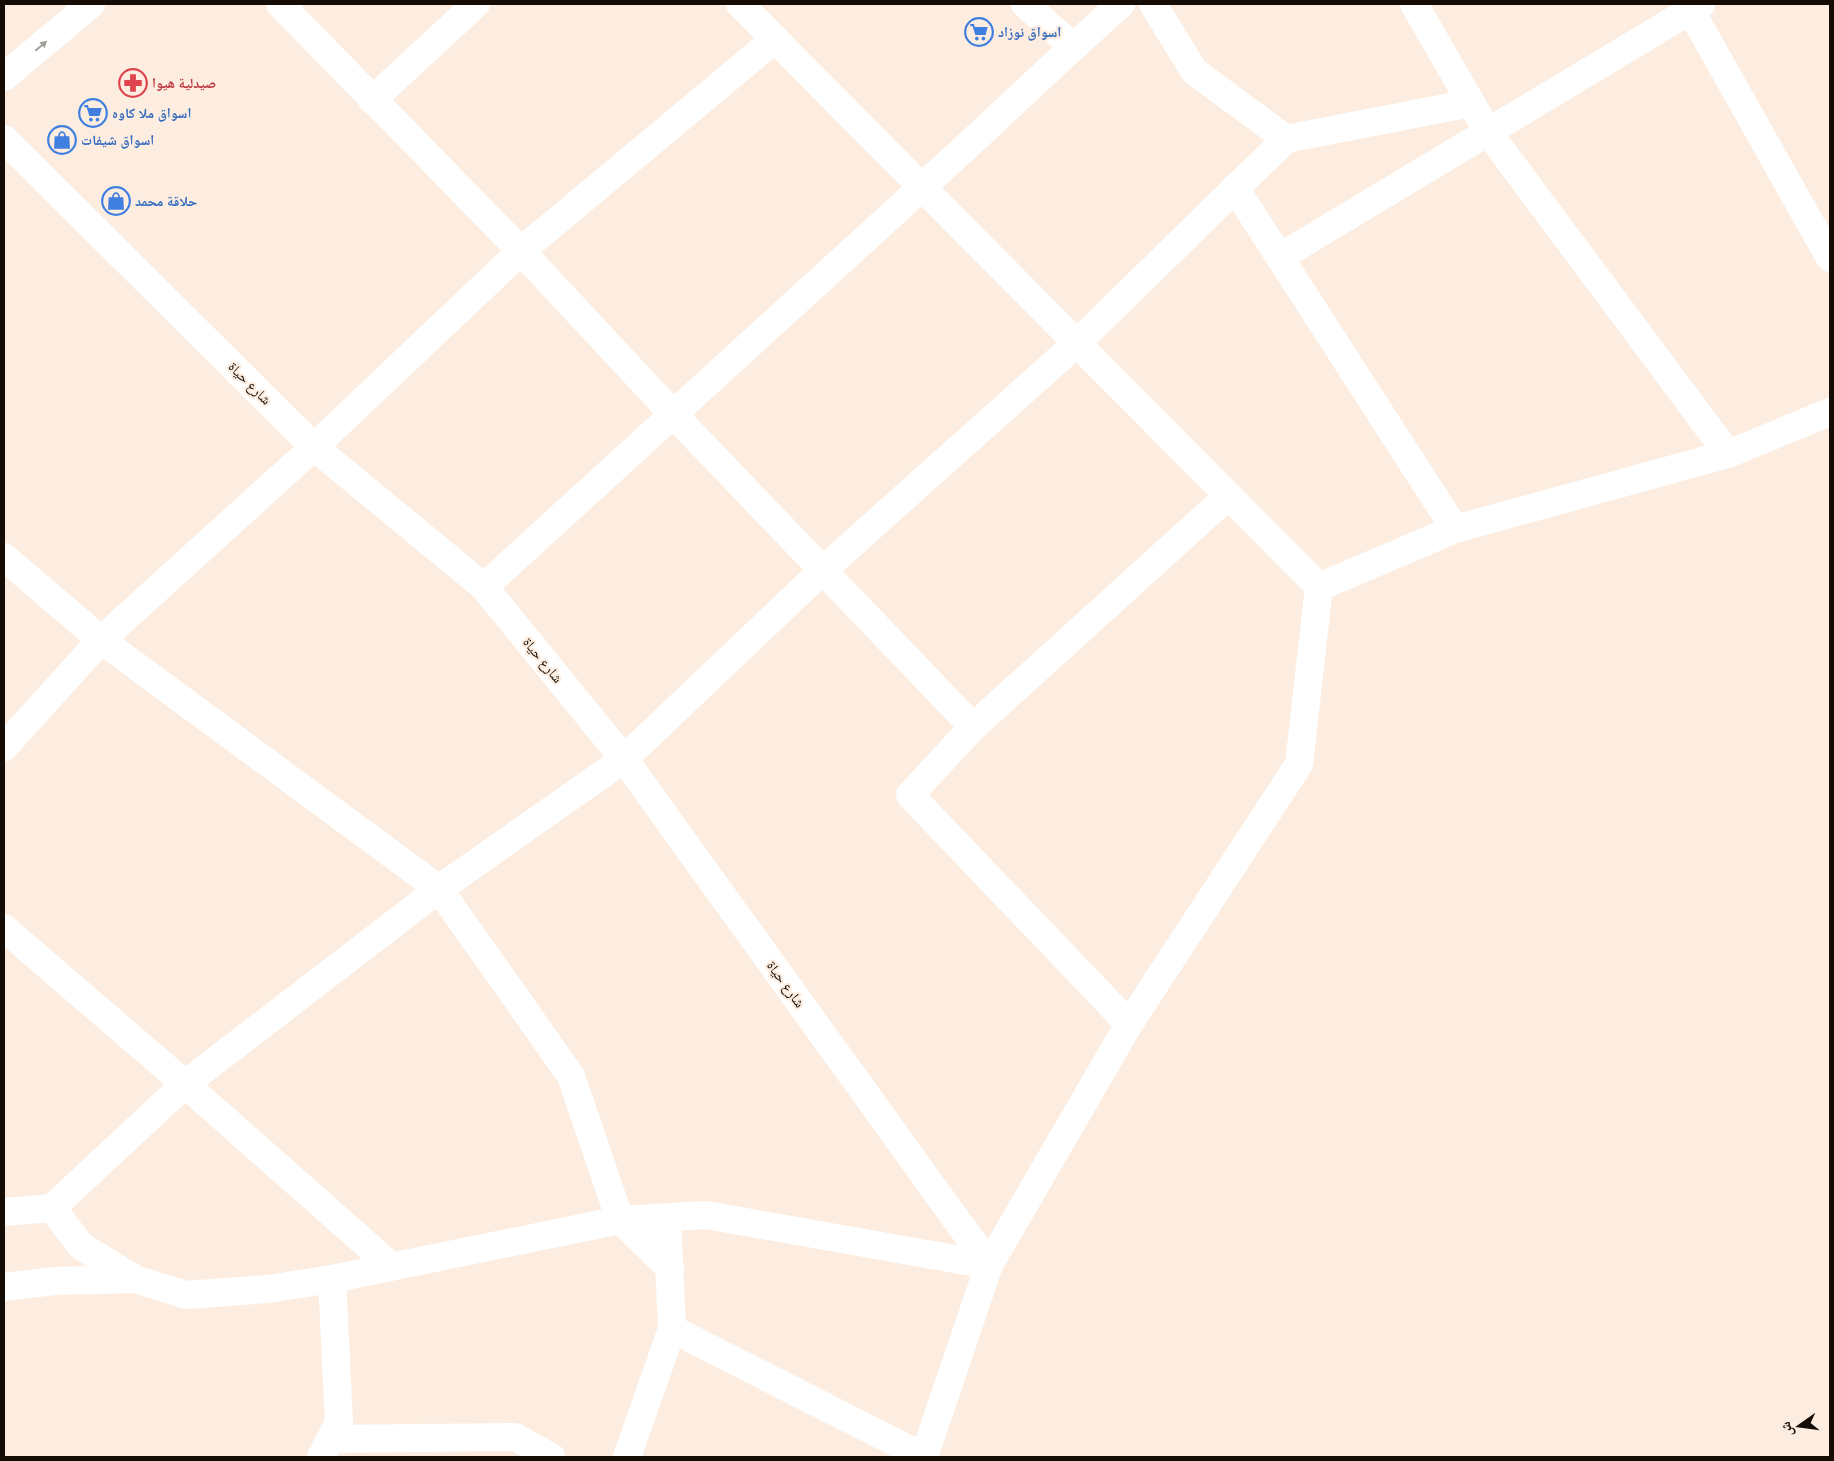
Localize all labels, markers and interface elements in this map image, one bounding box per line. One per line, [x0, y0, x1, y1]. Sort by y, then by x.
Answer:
supermarket icon: اسواق نوزاد [964, 17, 994, 47]
place label: اسواق نوزاد [998, 23, 1061, 41]
one-way arrow [34, 40, 47, 51]
pharmacy icon: صيدلية هيوا [118, 68, 148, 98]
place label: صيدلية هيوا [152, 74, 216, 92]
supermarket icon: اسواق ملا كاوه [78, 98, 108, 128]
place label: اسواق ملا كاوه [112, 104, 191, 122]
shop icon: اسواق شيفات [47, 125, 77, 155]
place label: اسواق شيفات [81, 131, 154, 149]
shop icon: حلاقة محمد [101, 186, 131, 216]
place label: حلاقة محمد [135, 192, 197, 210]
street label: شارع حياة [224, 358, 275, 409]
street label: شارع حياة [518, 634, 567, 687]
street label: شارع حياة [762, 957, 809, 1012]
north arrow [1774, 1401, 1824, 1451]
text: ش [1776, 1420, 1797, 1439]

